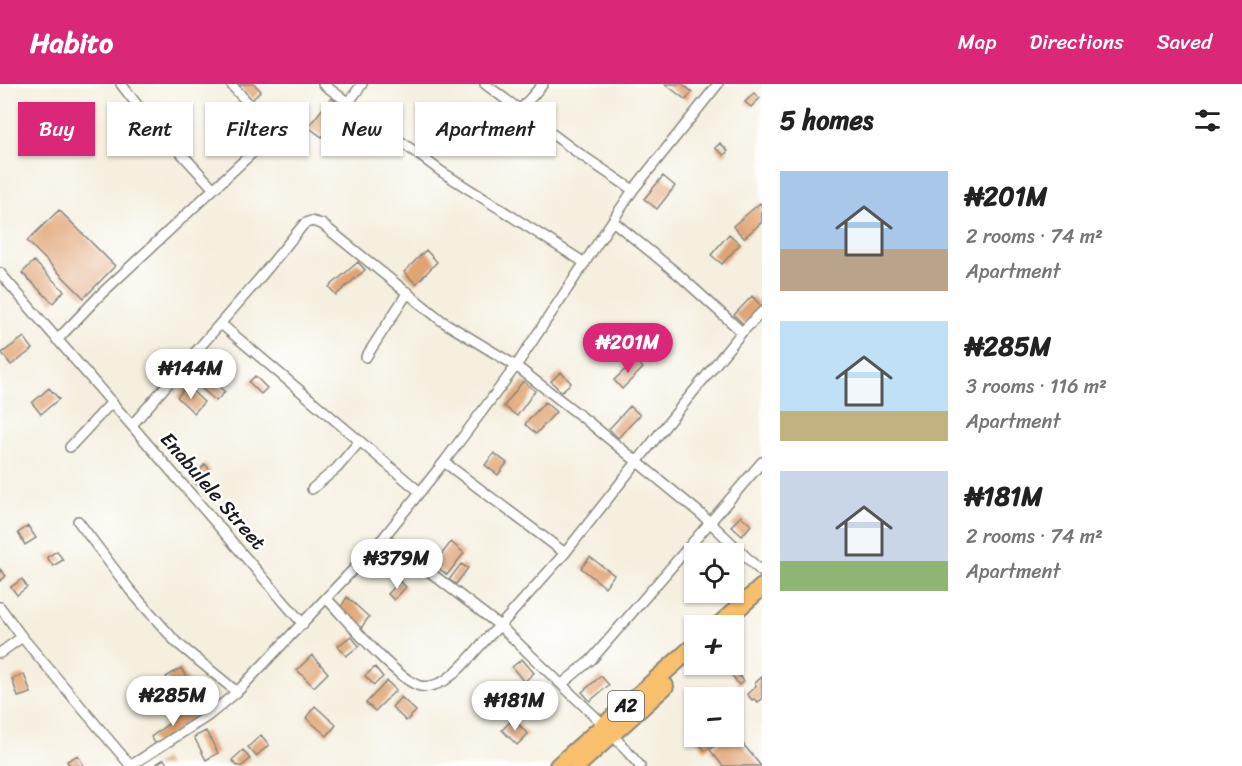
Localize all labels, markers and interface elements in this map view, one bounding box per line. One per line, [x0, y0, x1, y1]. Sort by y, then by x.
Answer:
text: Habito [30, 18, 113, 67]
text: Map [958, 23, 996, 61]
text: Directions [1029, 23, 1124, 61]
text: Saved [1157, 23, 1212, 61]
text: 5 homes [780, 97, 873, 143]
chip: Buy [18, 102, 95, 156]
chip: Rent [107, 102, 193, 156]
chip: Filters [205, 102, 309, 156]
chip: New [321, 102, 403, 156]
chip: Apartment [415, 102, 556, 156]
icon: filters [1191, 104, 1224, 137]
text: ₦201M [966, 173, 1047, 219]
icon: home [828, 195, 900, 267]
text: 2 rooms · 74 m² [966, 219, 1103, 254]
text: Apartment [966, 254, 1060, 289]
pin: ₦201M [586, 323, 670, 374]
text: ₦285M [966, 323, 1051, 369]
text: ₦201M [597, 325, 659, 360]
icon: home [828, 345, 900, 417]
pin: ₦144M [149, 349, 233, 400]
text: ₦144M [159, 351, 223, 386]
text: 3 rooms · 116 m² [966, 369, 1107, 404]
text: Apartment [966, 404, 1060, 439]
street label: Enabulele Street [151, 424, 275, 559]
text: ₦181M [966, 473, 1043, 519]
icon: home [828, 495, 900, 567]
text: 2 rooms · 74 m² [966, 519, 1103, 554]
pin: ₦379M [355, 539, 439, 590]
text: ₦379M [365, 541, 429, 576]
map controls [684, 543, 744, 747]
button: locate [684, 543, 744, 603]
text: Apartment [966, 554, 1060, 589]
button: + [684, 615, 744, 675]
pin: ₦285M [131, 676, 215, 727]
text: ₦285M [140, 678, 206, 713]
pin: ₦181M [473, 681, 557, 732]
text: ₦181M [486, 683, 544, 718]
button: − [684, 687, 744, 747]
road number: A2 [608, 691, 644, 721]

